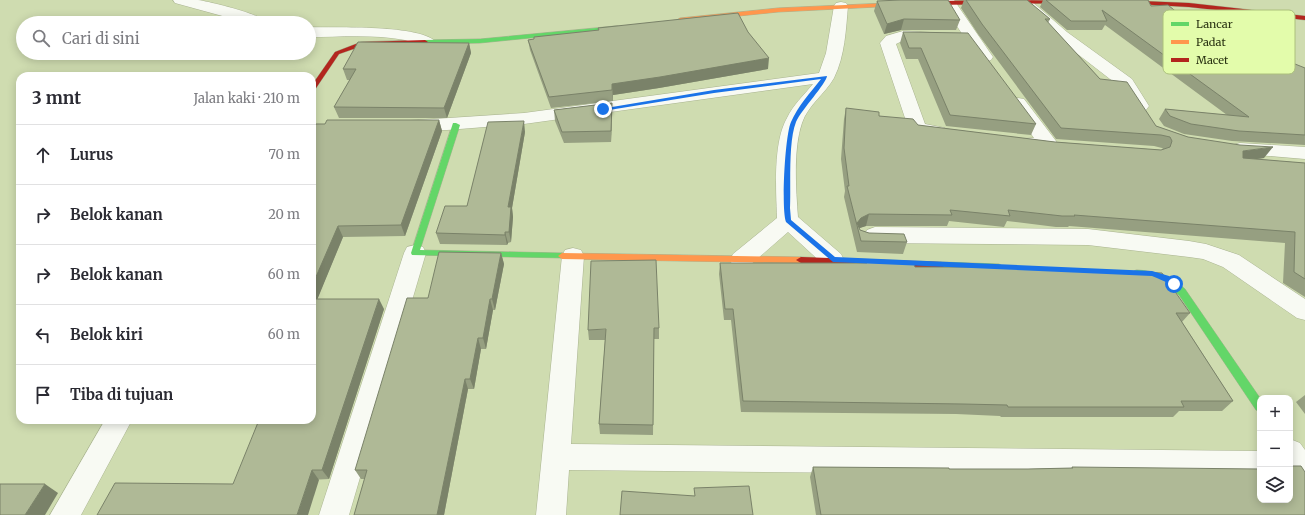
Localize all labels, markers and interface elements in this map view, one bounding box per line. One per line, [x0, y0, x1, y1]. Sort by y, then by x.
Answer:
legend [1163, 10, 1295, 74]
search box [16, 16, 316, 60]
text: Lancar [1196, 17, 1233, 31]
icon: search [30, 27, 52, 49]
text: Cari di sini [62, 29, 140, 48]
text: Padat [1196, 35, 1226, 49]
text: Macet [1196, 53, 1229, 67]
text: 3 mnt [32, 87, 81, 109]
text: Jalan kaki · 210 m [193, 90, 300, 107]
route end [594, 100, 612, 118]
icon: ahead [32, 144, 54, 166]
text: Lurus [70, 145, 113, 164]
text: 70 m [269, 146, 300, 163]
icon: right [32, 204, 54, 226]
text: Belok kanan [70, 205, 163, 224]
text: 20 m [268, 206, 300, 223]
icon: right [32, 264, 54, 286]
text: Belok kanan [70, 265, 163, 284]
text: 60 m [268, 266, 300, 283]
route start [1165, 275, 1183, 293]
icon: left [32, 324, 54, 346]
text: Belok kiri [70, 325, 143, 344]
text: 60 m [268, 326, 300, 343]
icon: arrive [32, 384, 54, 406]
text: Tiba di tujuan [70, 385, 173, 404]
map controls [1257, 395, 1293, 503]
button: + [1257, 395, 1293, 431]
button: − [1257, 431, 1293, 467]
button: layers [1257, 467, 1293, 503]

